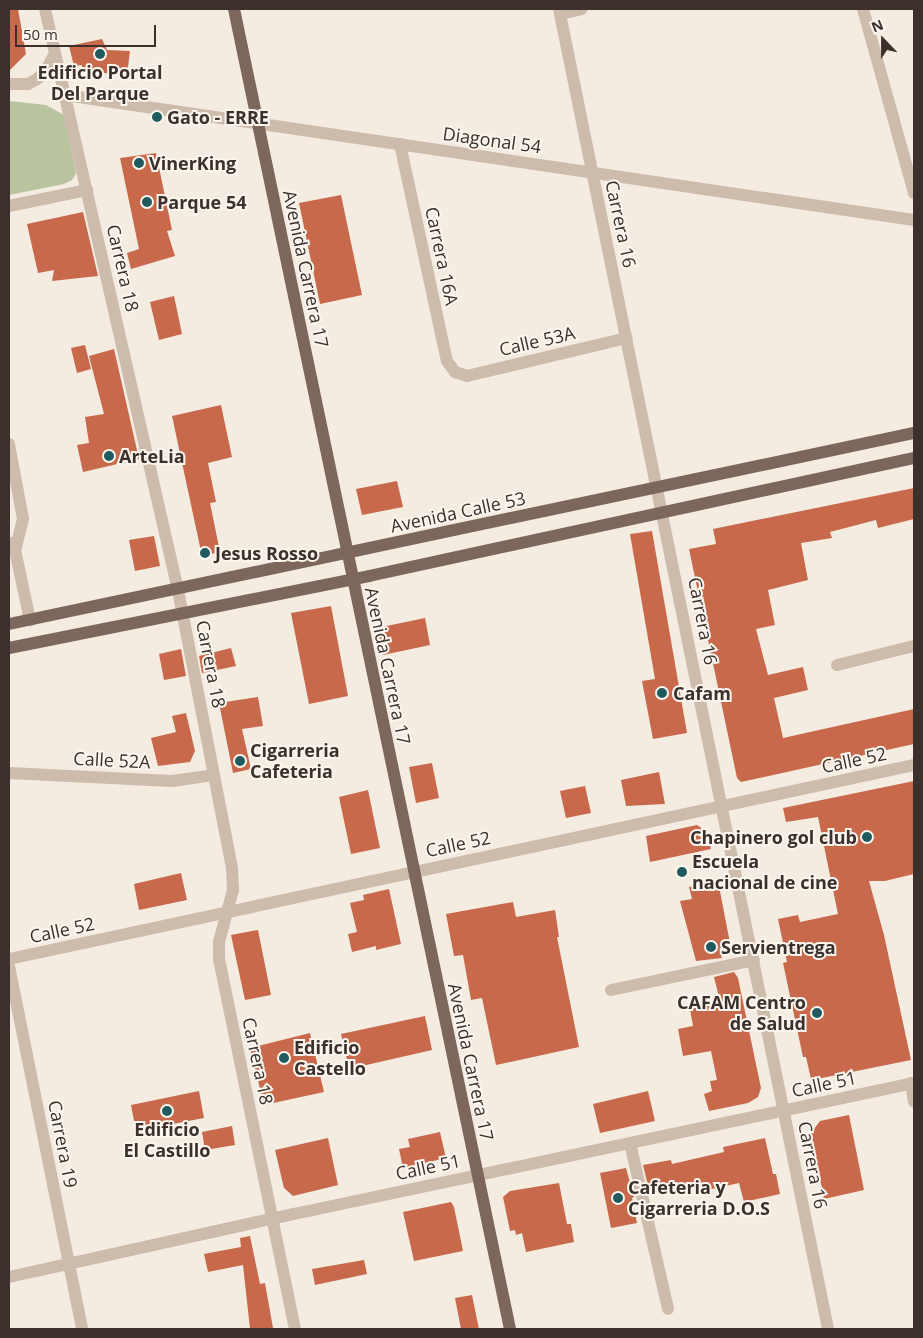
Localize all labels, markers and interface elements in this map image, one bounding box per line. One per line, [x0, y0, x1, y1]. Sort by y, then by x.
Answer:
scale bar [18, 15, 159, 47]
north arrow [858, 15, 908, 65]
text: N [868, 15, 886, 37]
text: 50 m [23, 24, 58, 44]
marker: Edificio Portal Del Parque [94, 48, 106, 60]
place label: Edificio Portal Del Parque [38, 62, 162, 104]
place label: Gato - ERRE [167, 106, 269, 128]
marker: Gato - ERRE [151, 111, 163, 123]
street label: Diagonal 54 [441, 122, 543, 158]
place label: VinerKing [149, 152, 236, 174]
marker: VinerKing [133, 157, 145, 169]
street label: Carrera 16 [601, 178, 641, 270]
street label: Avenida Carrera 17 [279, 188, 333, 350]
place label: Parque 54 [157, 191, 246, 213]
marker: Parque 54 [141, 196, 153, 208]
street label: Carrera 16A [421, 205, 463, 307]
street label: Carrera 18 [102, 222, 144, 314]
street label: Calle 53A [497, 322, 577, 360]
place label: ArteLia [119, 445, 185, 467]
marker: ArteLia [103, 450, 115, 462]
street label: Avenida Calle 53 [388, 487, 528, 537]
place label: Jesus Rosso [215, 542, 318, 564]
marker: Jesus Rosso [199, 547, 211, 559]
street label: Carrera 16 [684, 575, 722, 667]
street label: Avenida Carrera 17 [361, 585, 415, 747]
street label: Carrera 18 [192, 618, 230, 710]
place label: Cafam [673, 682, 731, 704]
marker: Cafam [655, 686, 669, 700]
place label: Cigarreria Cafeteria [250, 740, 340, 782]
street label: Calle 52 [820, 743, 888, 777]
street label: Calle 52A [73, 747, 151, 773]
marker: Cigarreria Cafeteria [234, 755, 246, 767]
place label: Chapinero gol club [690, 826, 857, 848]
street label: Calle 52 [424, 827, 492, 861]
marker: Chapinero gol club [861, 831, 873, 843]
place label: Escuela nacional de cine [692, 851, 837, 894]
marker: Escuela nacional de cine [676, 866, 688, 878]
street label: Calle 52 [28, 913, 96, 947]
place label: Servientrega [721, 936, 836, 958]
marker: Servientrega [705, 941, 717, 953]
street label: Avenida Carrera 17 [444, 981, 498, 1143]
place label: CAFAM Centro de Salud [677, 992, 806, 1034]
marker: CAFAM Centro de Salud [810, 1006, 824, 1020]
street label: Carrera 18 [238, 1015, 278, 1107]
place label: Edificio Castello [294, 1037, 366, 1080]
marker: Edificio Castello [278, 1052, 290, 1064]
street label: Calle 51 [790, 1067, 858, 1101]
street label: Carrera 19 [44, 1098, 82, 1190]
marker: Edificio El Castillo [161, 1105, 173, 1117]
place label: Edificio El Castillo [124, 1119, 210, 1162]
street label: Carrera 16 [794, 1119, 832, 1211]
street label: Calle 51 [394, 1150, 462, 1184]
place label: Cafeteria y Cigarreria D.O.S [628, 1177, 770, 1220]
marker: Cafeteria y Cigarreria D.O.S [612, 1192, 624, 1204]

